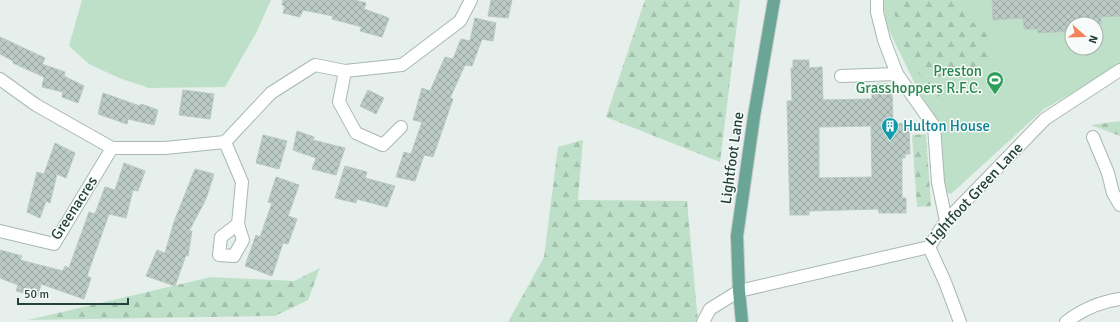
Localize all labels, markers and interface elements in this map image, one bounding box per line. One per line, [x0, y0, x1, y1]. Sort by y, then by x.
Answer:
north arrow [1064, 16, 1104, 56]
text: N [1086, 33, 1100, 45]
place label: Preston Grasshoppers R.F.C. [856, 62, 982, 97]
sports icon: Preston Grasshoppers R.F.C. [985, 70, 1005, 95]
street label: Lightfoot Lane [717, 111, 747, 205]
building icon: Hulton House [880, 116, 900, 141]
place label: Hulton House [903, 117, 990, 135]
street label: Lightfoot Green Lane [922, 139, 1026, 249]
street label: Greenacres [47, 173, 101, 243]
scale bar [18, 280, 128, 306]
text: 50 m [24, 287, 49, 302]

